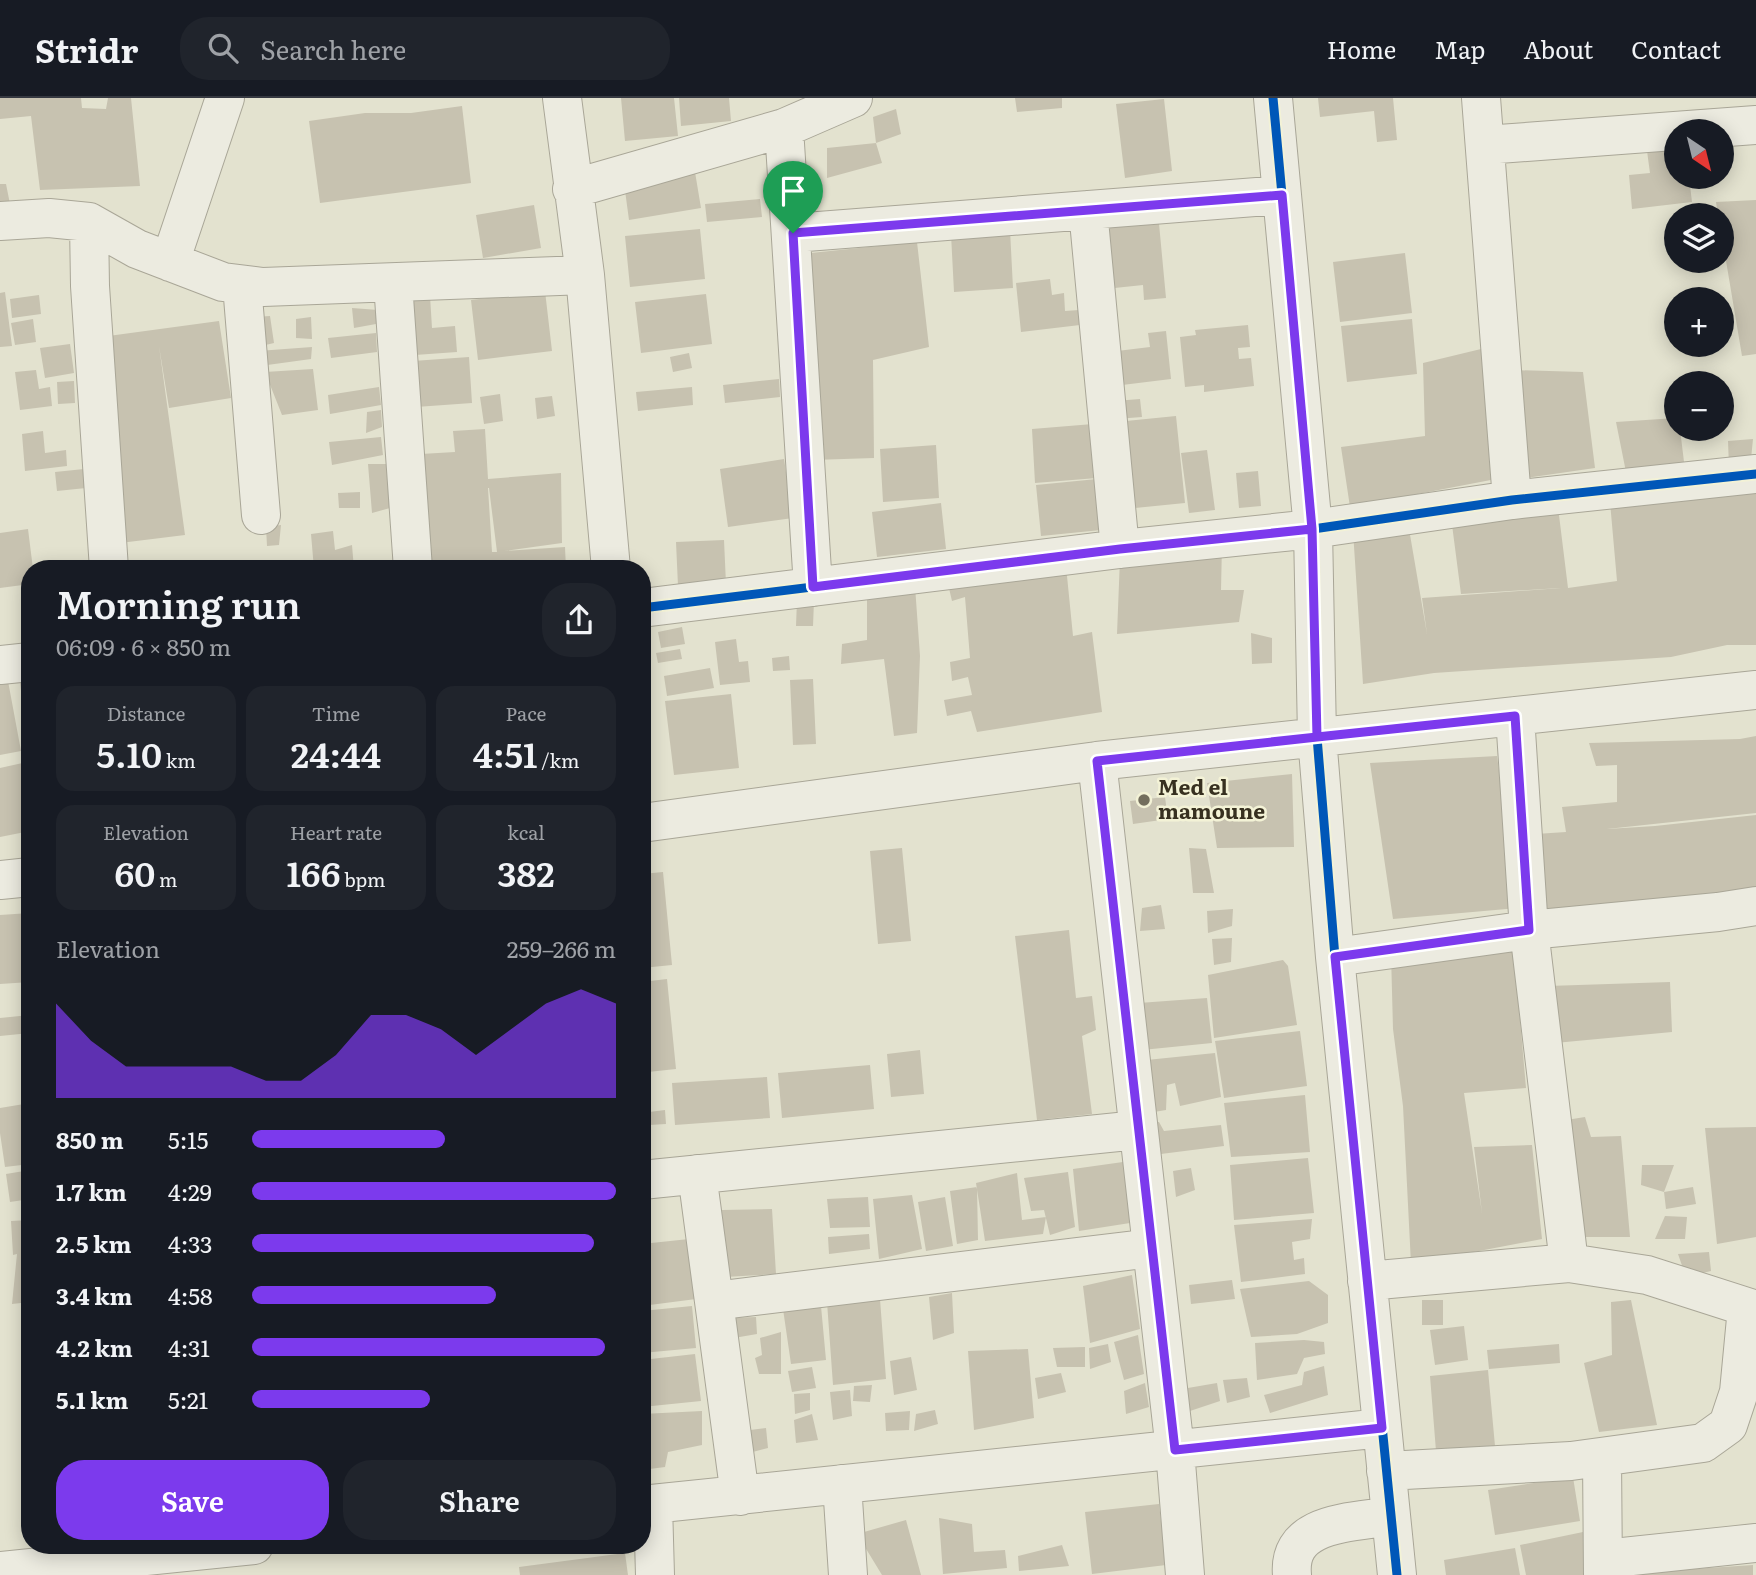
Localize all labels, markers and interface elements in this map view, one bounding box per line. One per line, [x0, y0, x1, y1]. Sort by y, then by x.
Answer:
search box [180, 17, 670, 80]
text: Stridr [35, 24, 138, 73]
icon: search [204, 29, 242, 67]
text: Search here [260, 29, 406, 68]
text: Home [1327, 31, 1396, 66]
text: Map [1434, 31, 1485, 66]
text: About [1523, 31, 1593, 66]
text: Contact [1631, 31, 1721, 66]
north arrow [1664, 119, 1734, 189]
map controls [1664, 119, 1734, 441]
pin [763, 161, 823, 233]
icon: arrive [774, 172, 812, 210]
button: layers [1664, 203, 1734, 273]
button: + [1664, 287, 1734, 357]
button: − [1664, 371, 1734, 441]
text: Morning run [56, 574, 301, 631]
button: share [542, 583, 616, 657]
text: 06:09 · 6 × 850 m [56, 629, 231, 663]
text: Distance [107, 699, 185, 727]
text: Time [312, 699, 360, 727]
text: Pace [506, 699, 546, 727]
text: 5.10 [96, 727, 162, 779]
text: 24:44 [291, 727, 381, 779]
text: 4:51 [473, 727, 538, 779]
text: km [162, 746, 196, 774]
text: /km [538, 746, 579, 774]
place label: Med el mamoune [1158, 770, 1265, 825]
marker: Med el mamoune [1136, 792, 1152, 808]
text: Elevation [103, 818, 189, 846]
text: Heart rate [290, 818, 382, 846]
text: kcal [507, 818, 545, 846]
text: 60 [114, 846, 155, 898]
text: 166 [286, 846, 340, 898]
text: 382 [497, 846, 555, 898]
text: m [155, 865, 178, 893]
text: bpm [340, 865, 386, 893]
text: Elevation [56, 931, 160, 965]
text: 259–266 m [507, 931, 616, 965]
text: 850 m [56, 1122, 124, 1156]
text: 5:15 [168, 1122, 208, 1156]
text: 1.7 km [56, 1174, 127, 1208]
text: 4:29 [168, 1174, 212, 1208]
text: 2.5 km [56, 1226, 131, 1260]
text: 4:33 [168, 1226, 212, 1260]
text: 3.4 km [56, 1278, 133, 1312]
text: 4:58 [168, 1278, 213, 1312]
text: 4.2 km [56, 1330, 133, 1364]
text: 4:31 [168, 1330, 210, 1364]
text: 5.1 km [56, 1382, 129, 1416]
text: 5:21 [168, 1382, 208, 1416]
button: Save [56, 1460, 329, 1540]
button: Share [343, 1460, 616, 1540]

